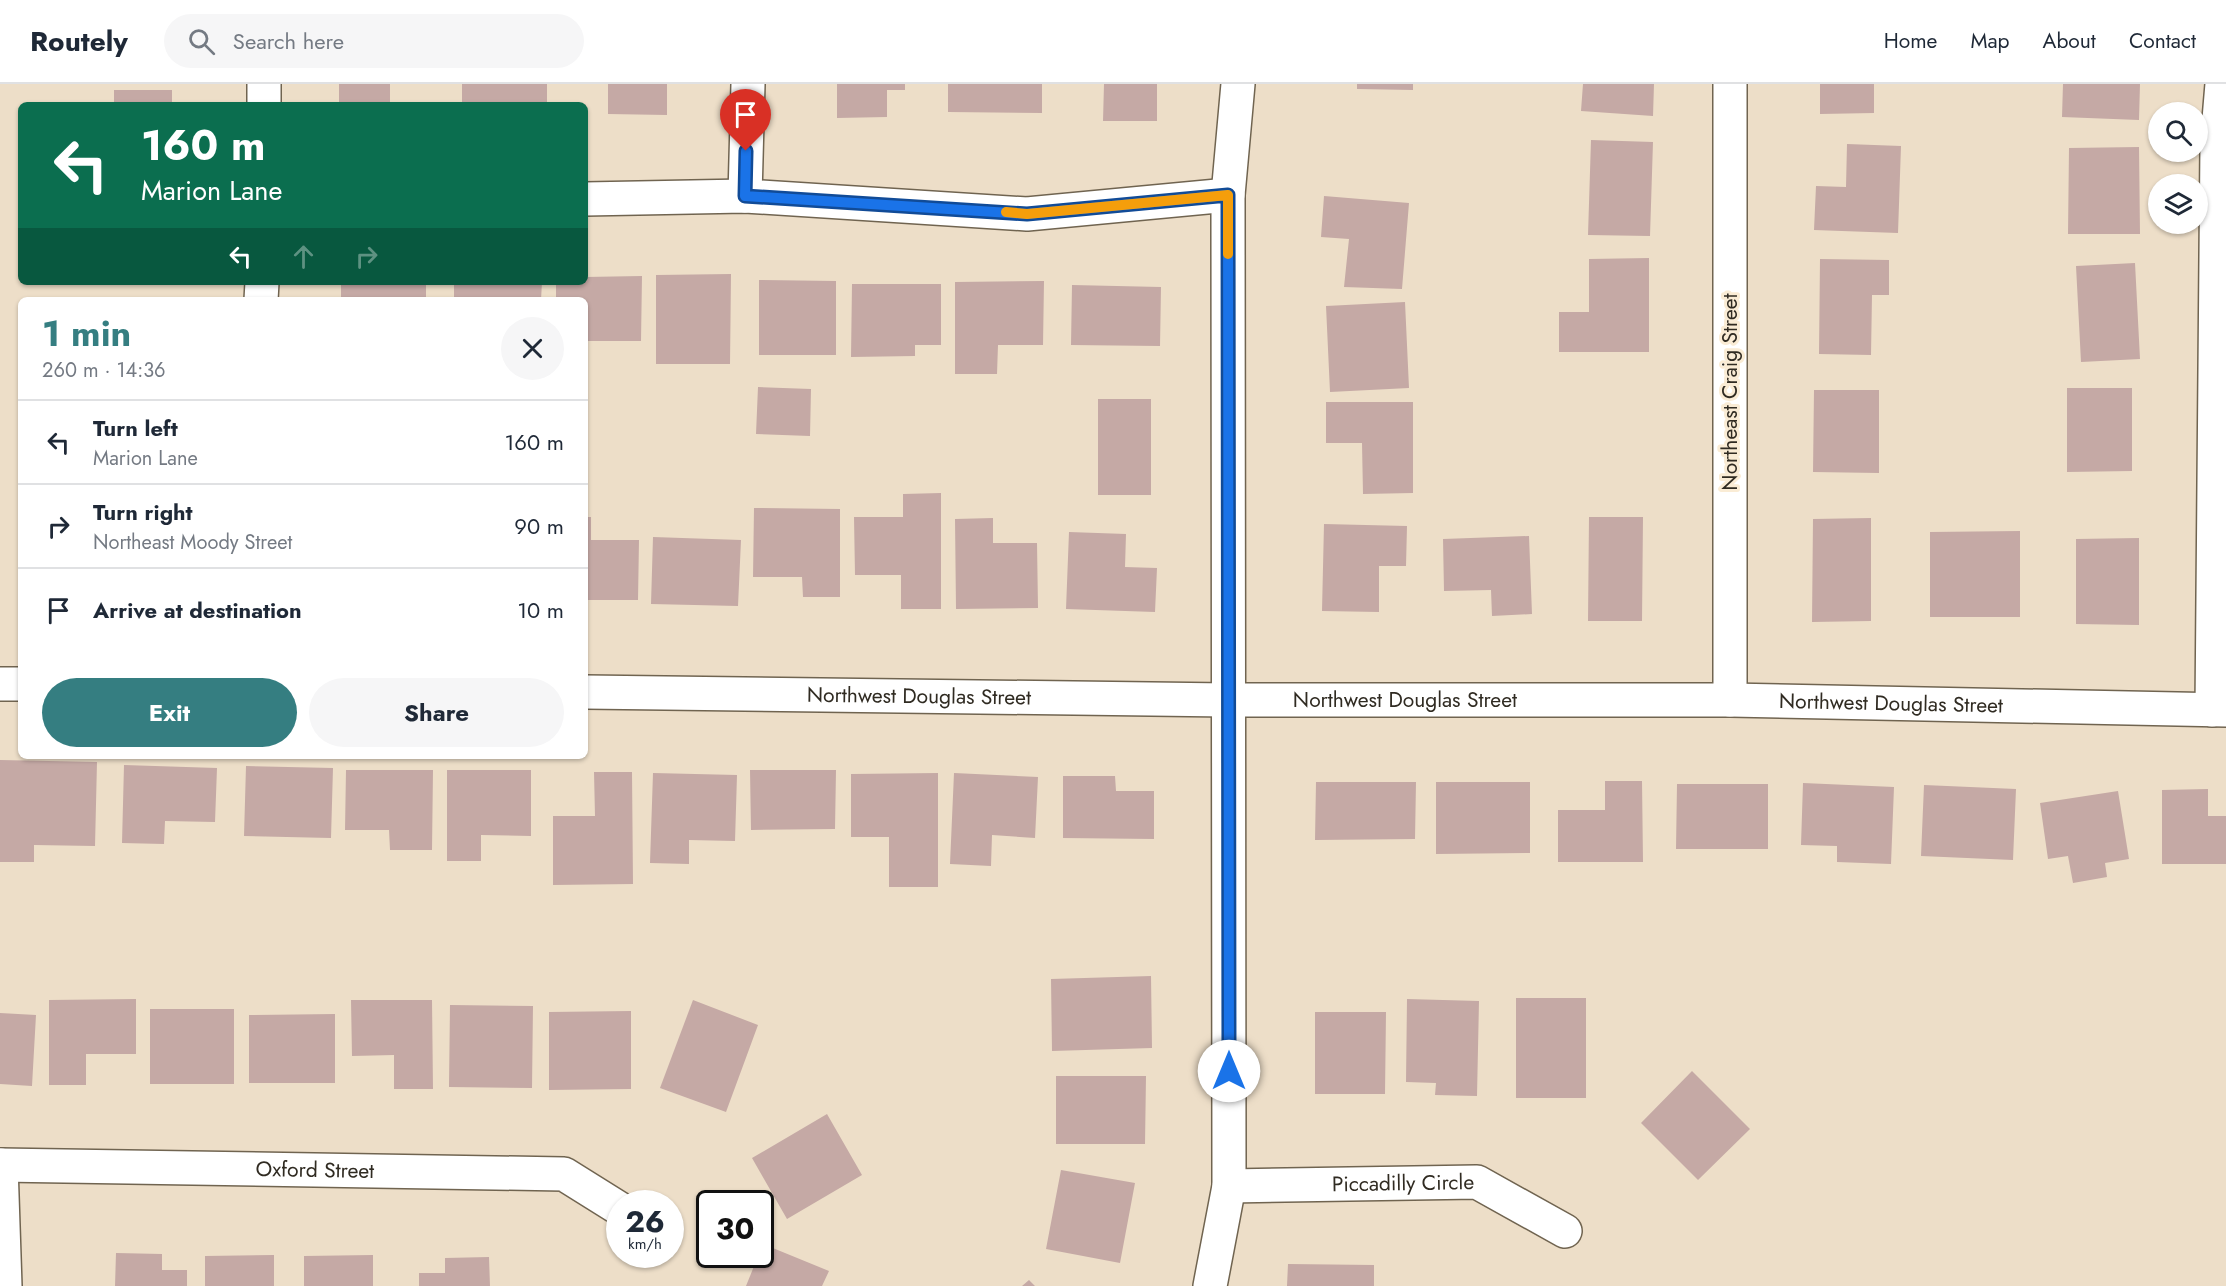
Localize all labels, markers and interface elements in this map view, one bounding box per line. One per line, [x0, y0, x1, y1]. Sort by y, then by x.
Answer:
search box [164, 14, 584, 68]
text: Routely [30, 21, 128, 62]
icon: search [185, 25, 218, 58]
text: Search here [233, 25, 344, 57]
text: Home [1884, 26, 1937, 56]
text: Map [1970, 26, 2010, 56]
text: About [2043, 26, 2096, 56]
text: Contact [2129, 26, 2196, 56]
pin [720, 89, 771, 151]
icon: arrive [729, 98, 762, 131]
map controls [2148, 102, 2208, 234]
button: search [2148, 102, 2208, 162]
text: 160 m [141, 115, 265, 176]
icon: left [42, 126, 120, 204]
text: Marion Lane [141, 171, 282, 210]
button: layers [2148, 174, 2208, 234]
icon: left [224, 240, 257, 273]
icon: ahead [287, 240, 320, 273]
icon: right [350, 240, 383, 273]
street label: Northeast Craig Street [1715, 293, 1745, 491]
text: 1 min [42, 307, 131, 359]
button: close [501, 317, 564, 380]
text: 260 m · 14:36 [42, 356, 166, 385]
text: Turn left [93, 412, 178, 444]
icon: left [42, 426, 75, 459]
text: 160 m [504, 426, 564, 458]
text: Marion Lane [93, 444, 198, 473]
text: Turn right [93, 496, 193, 528]
icon: right [42, 510, 75, 543]
text: 90 m [514, 510, 564, 542]
text: Northeast Moody Street [93, 528, 292, 557]
icon: arrive [42, 594, 75, 627]
text: Arrive at destination [93, 594, 302, 626]
text: 10 m [517, 594, 564, 626]
button: Exit [42, 678, 297, 747]
button: Share [309, 678, 564, 747]
street label: Northwest Douglas Street [807, 680, 1031, 713]
street label: Northwest Douglas Street [1293, 685, 1517, 715]
street label: Northwest Douglas Street [1779, 686, 2003, 721]
position arrow [1197, 1039, 1261, 1103]
street label: Oxford Street [255, 1154, 374, 1186]
street label: Piccadilly Circle [1332, 1167, 1475, 1199]
speed limit sign: 30 [696, 1190, 774, 1268]
text: 26 [625, 1200, 665, 1243]
text: km/h [628, 1233, 662, 1255]

